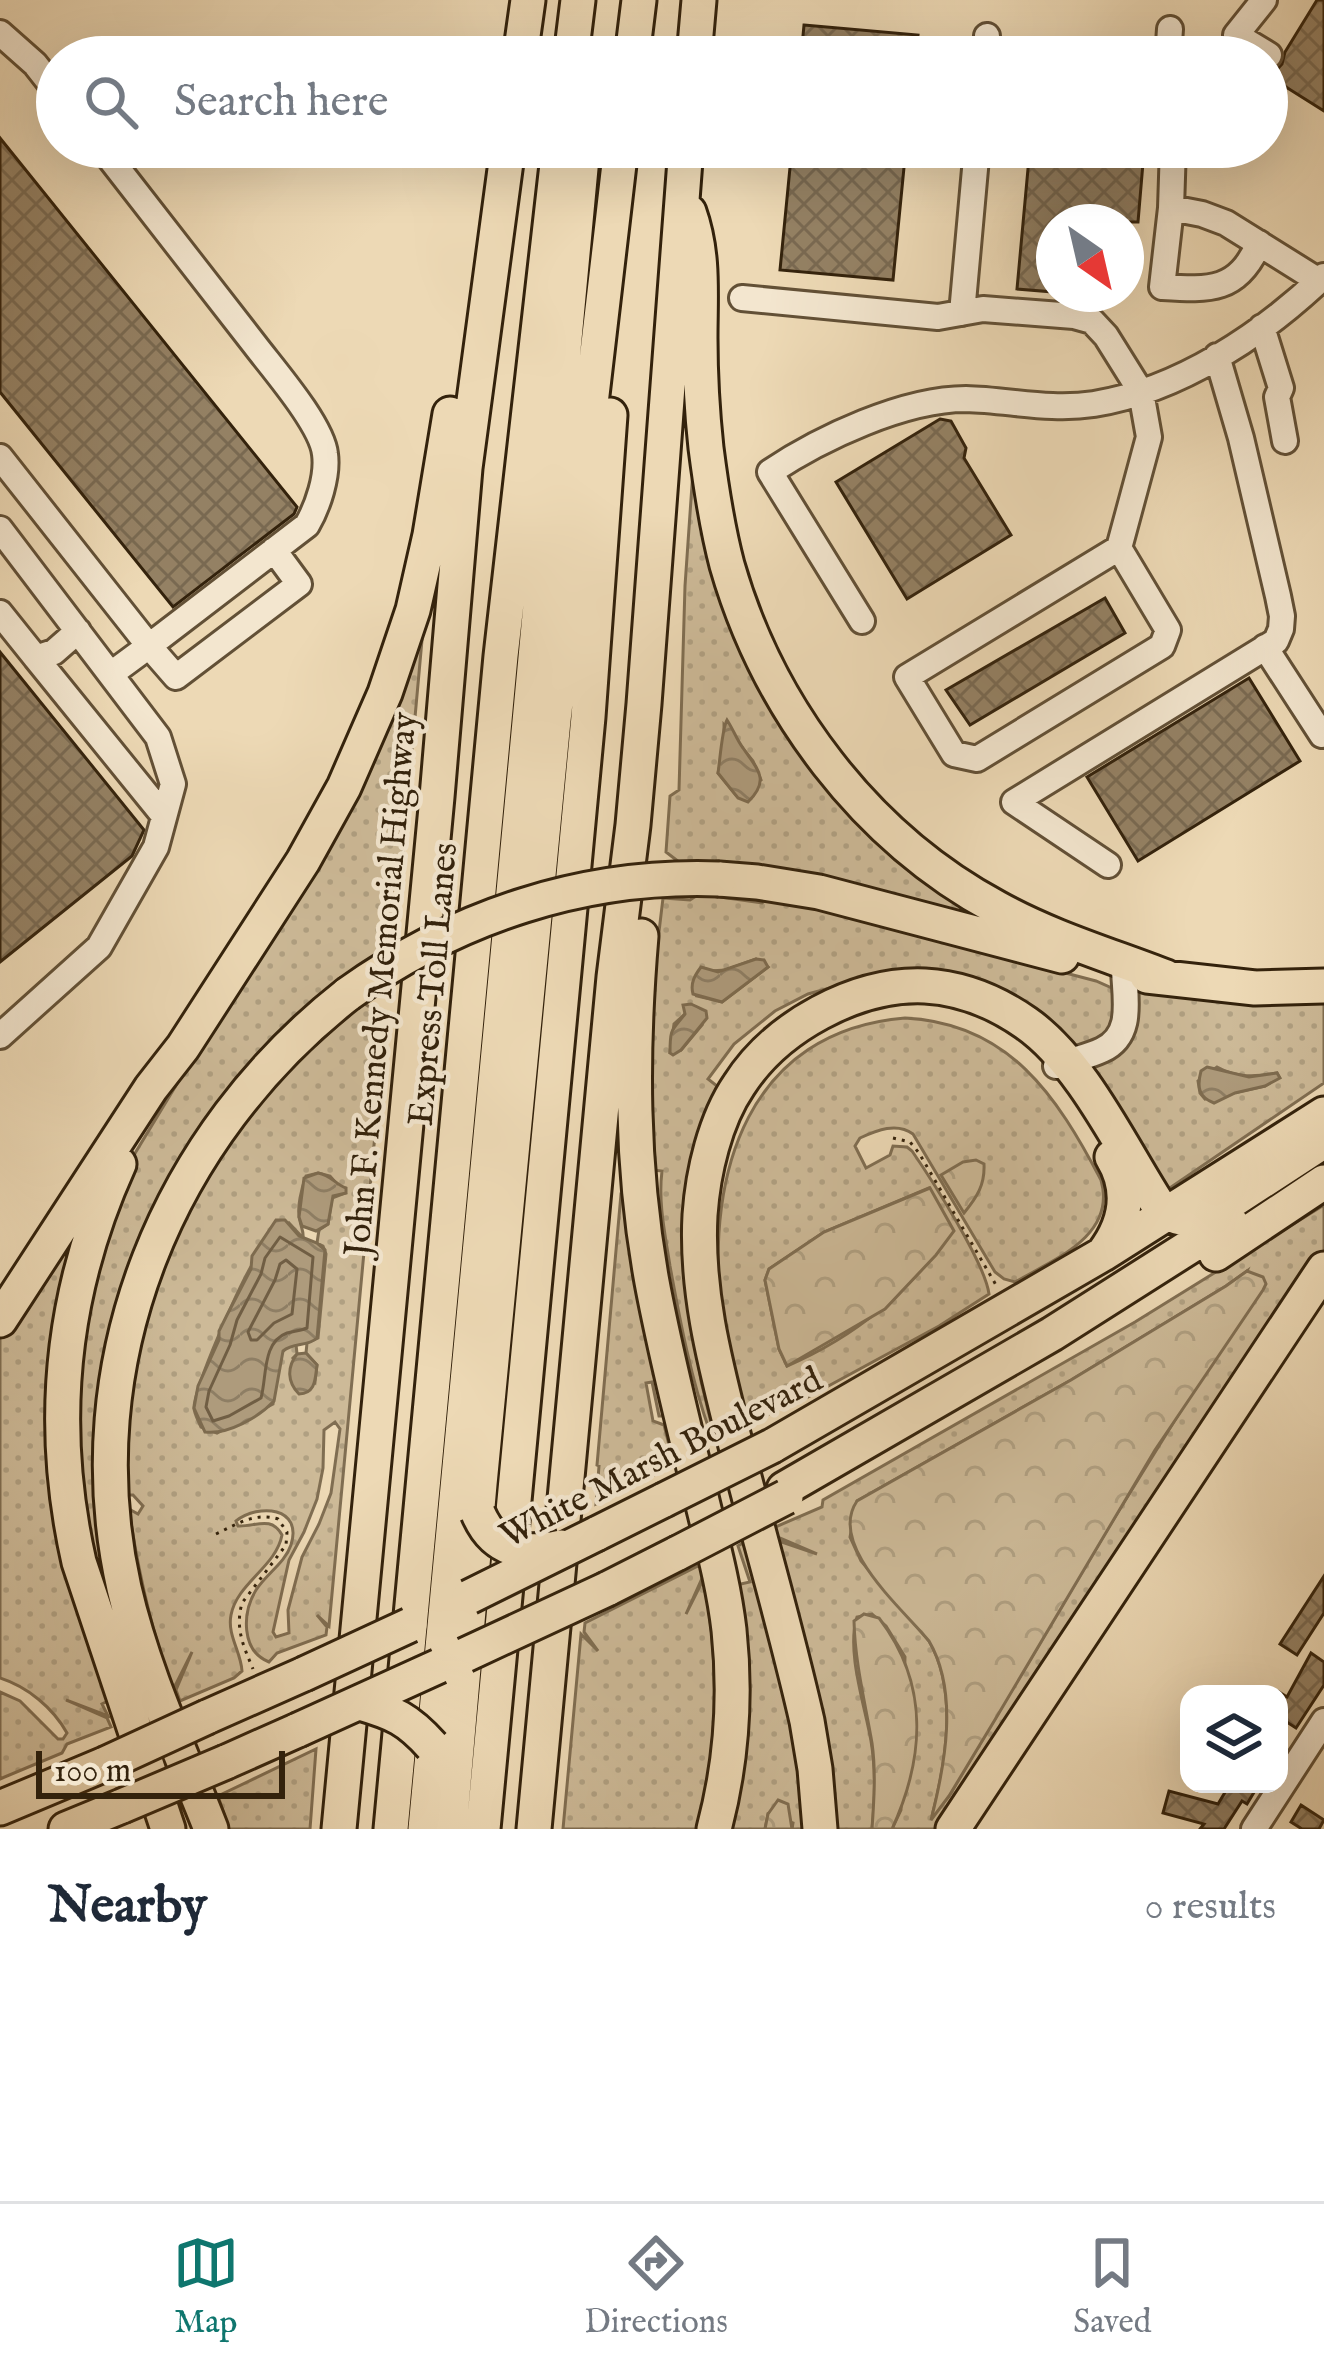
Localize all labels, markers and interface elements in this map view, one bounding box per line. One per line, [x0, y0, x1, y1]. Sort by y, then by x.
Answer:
search box [36, 36, 1288, 168]
icon: search [78, 69, 144, 135]
text: Search here [174, 74, 388, 131]
north arrow [1036, 204, 1144, 312]
street label: John F. Kennedy Memorial Highway [335, 710, 429, 1262]
street label: Express Toll Lanes [399, 841, 469, 1128]
street label: White Marsh Boulevard [493, 1357, 831, 1560]
map controls [1180, 1685, 1288, 1793]
button: layers [1180, 1685, 1288, 1793]
scale bar [36, 1745, 285, 1798]
text: 100 m [54, 1751, 131, 1793]
text: Nearby [48, 1875, 207, 1940]
text: 0 results [1144, 1883, 1276, 1932]
tab: Map [173, 2230, 239, 2344]
tab: Directions [584, 2230, 728, 2344]
tab: Saved [1073, 2230, 1151, 2344]

